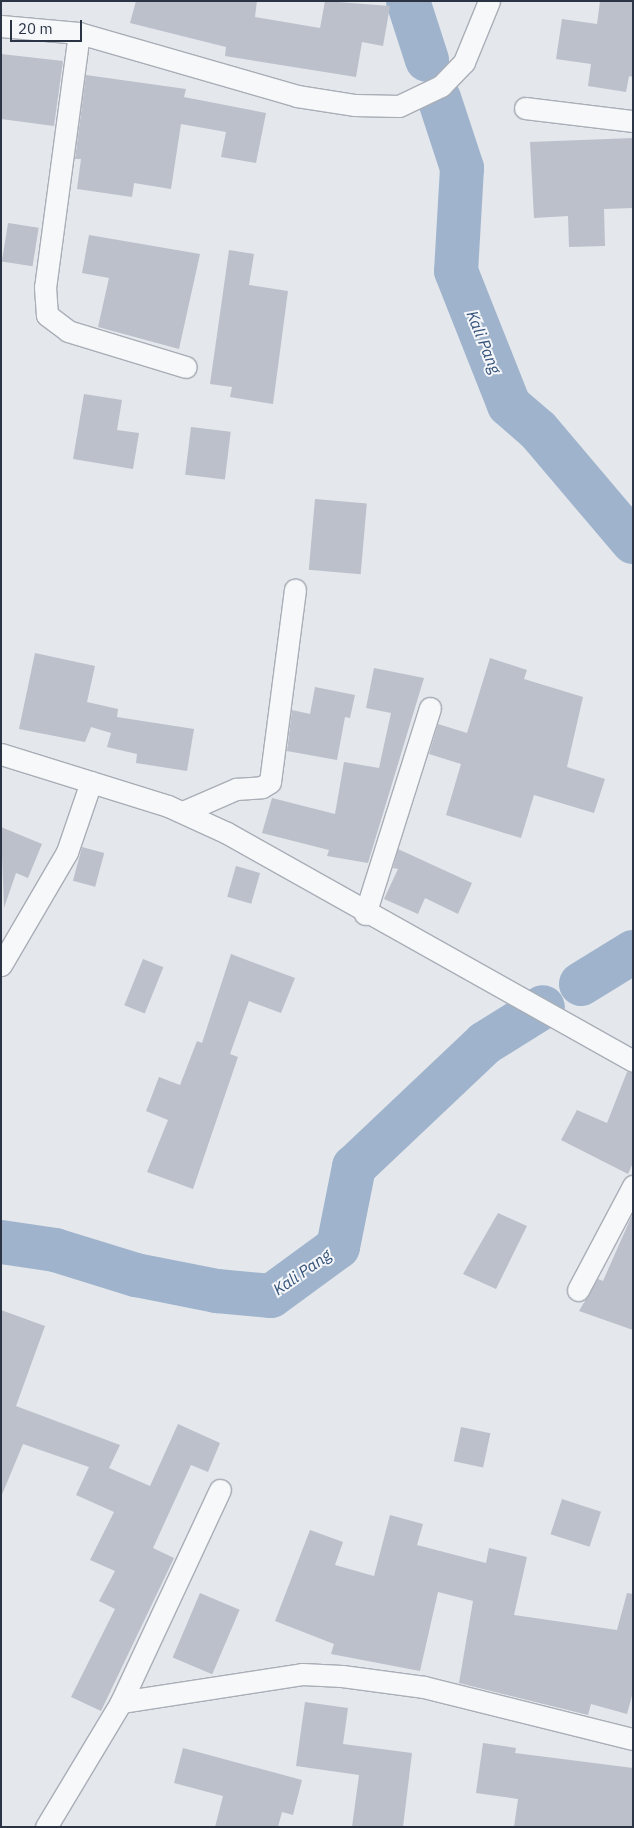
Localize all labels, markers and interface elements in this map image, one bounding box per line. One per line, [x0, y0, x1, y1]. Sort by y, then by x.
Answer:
scale bar [12, 10, 85, 42]
text: 20 m [18, 19, 53, 38]
water label: Kali Pang [463, 308, 505, 376]
water label: Kali Pang [269, 1245, 335, 1299]

